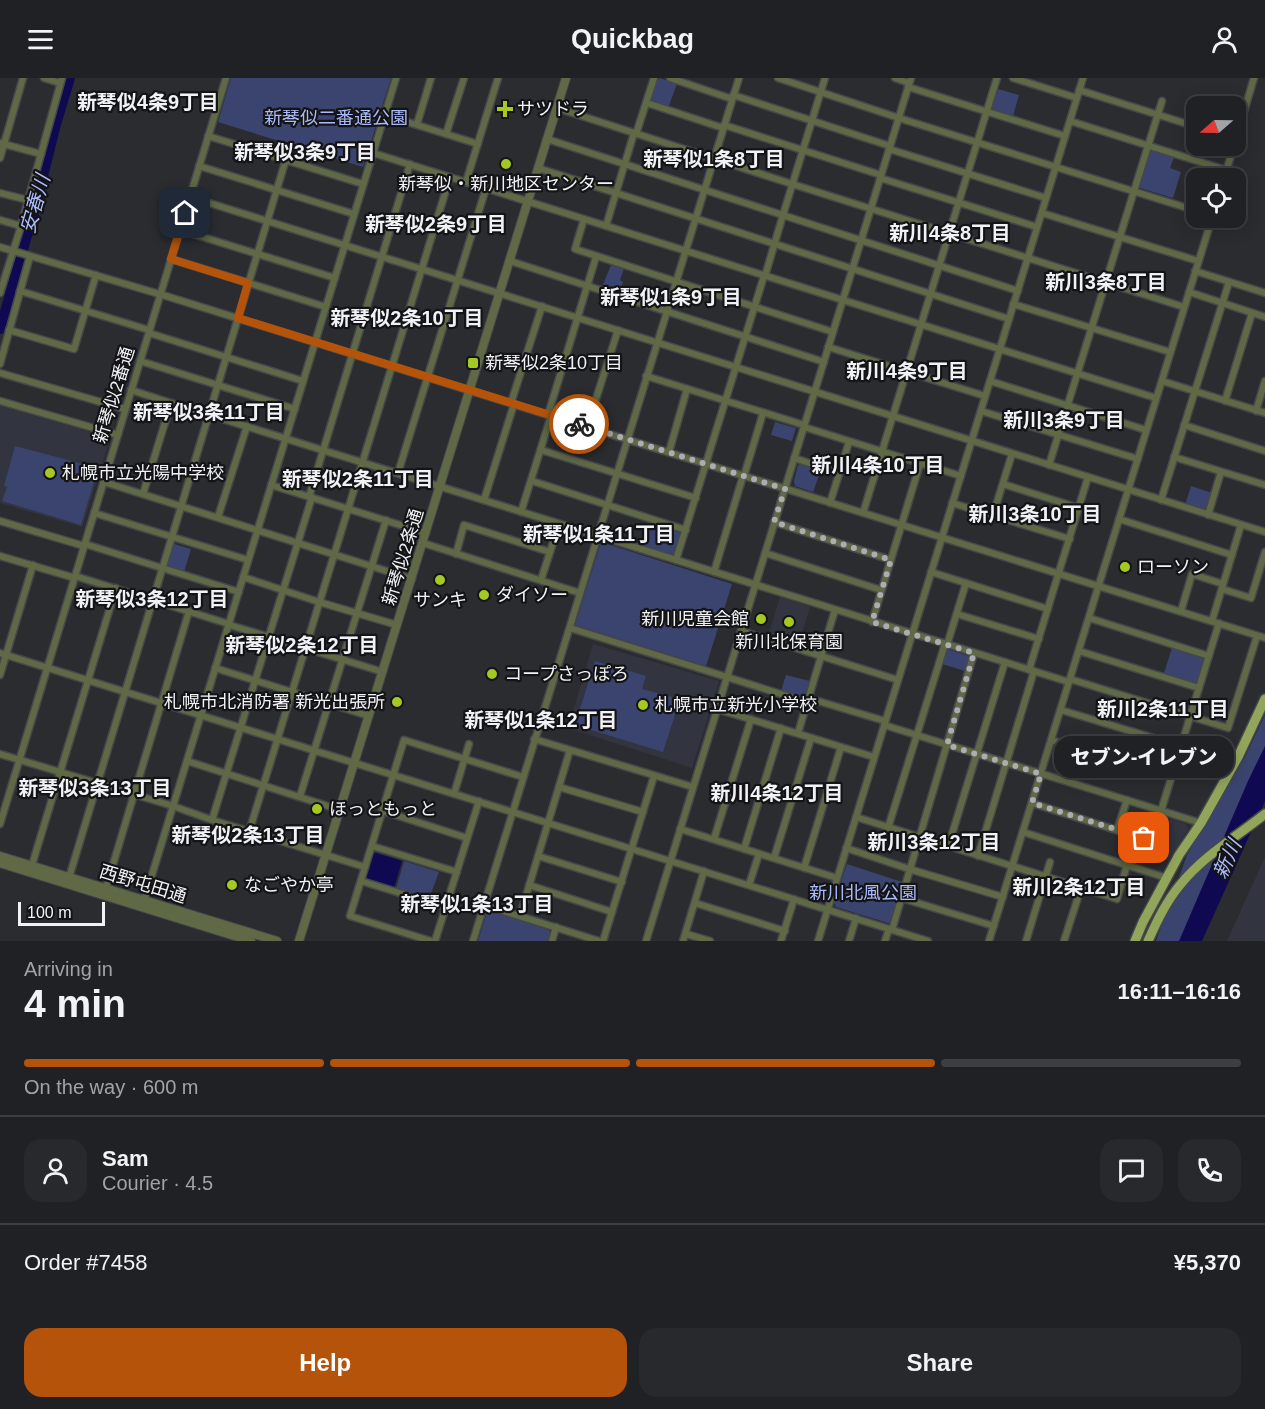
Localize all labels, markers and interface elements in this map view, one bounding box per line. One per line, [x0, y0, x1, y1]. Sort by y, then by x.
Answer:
icon: menu [24, 23, 57, 56]
icon: person [1208, 23, 1241, 56]
text: Quickbag [571, 24, 694, 54]
district label: 新琴似4条9丁目 [77, 91, 219, 113]
north arrow [1186, 96, 1246, 156]
map controls [1186, 96, 1246, 228]
place label: サツドラ [517, 99, 589, 119]
marker: サツドラ [498, 102, 512, 116]
park label: 新琴似二番通公園 [264, 108, 408, 128]
district label: 新琴似3条9丁目 [234, 141, 376, 163]
district label: 新琴似1条8丁目 [643, 148, 785, 170]
marker: 新琴似・新川地区センター [499, 157, 513, 171]
button: locate [1186, 168, 1246, 228]
water label: 安春川 [16, 170, 54, 236]
place label: 新琴似・新川地区センター [398, 174, 614, 194]
pin [159, 187, 210, 238]
icon: home [168, 196, 201, 229]
district label: 新琴似2条9丁目 [365, 213, 507, 235]
district label: 新川4条8丁目 [889, 222, 1011, 244]
district label: 新川3条8丁目 [1045, 271, 1167, 293]
district label: 新琴似1条9丁目 [600, 286, 742, 308]
district label: 新琴似2条10丁目 [330, 307, 484, 329]
street label: 新琴似2番通 [90, 344, 138, 446]
place label: 新琴似2条10丁目 [485, 353, 623, 373]
marker: 新琴似2条10丁目 [466, 356, 480, 370]
district label: 新川4条9丁目 [846, 360, 968, 382]
courier [549, 394, 609, 454]
district label: 新琴似3条11丁目 [133, 401, 285, 423]
icon: bike [563, 408, 596, 441]
district label: 新川3条9丁目 [1003, 409, 1125, 431]
district label: 新川4条10丁目 [811, 454, 945, 476]
place label: 札幌市立光陽中学校 [62, 463, 224, 483]
marker: 札幌市立光陽中学校 [43, 466, 57, 480]
district label: 新琴似2条11丁目 [282, 468, 434, 490]
district label: 新川3条10丁目 [968, 503, 1102, 525]
street label: 新琴似2条通 [379, 506, 427, 608]
district label: 新琴似1条11丁目 [523, 523, 675, 545]
place label: ローソン [1137, 557, 1209, 577]
marker: ローソン [1118, 560, 1132, 574]
marker: サンキ [433, 573, 447, 587]
place label: ダイソー [496, 585, 568, 605]
district label: 新琴似3条12丁目 [75, 588, 229, 610]
marker: ダイソー [477, 588, 491, 602]
place label: サンキ [413, 590, 467, 610]
place label: 新川児童会館 [641, 609, 749, 629]
marker: 新川児童会館 [754, 612, 768, 626]
marker: 新川北保育園 [782, 615, 796, 629]
place label: 新川北保育園 [735, 632, 843, 652]
district label: 新琴似2条12丁目 [225, 634, 379, 656]
place label: コープさっぽろ [504, 664, 629, 684]
marker: コープさっぽろ [485, 667, 499, 681]
place label: 札幌市北消防署 新光出張所 [164, 692, 385, 712]
marker: 札幌市北消防署 新光出張所 [390, 695, 404, 709]
place label: 札幌市立新光小学校 [655, 695, 817, 715]
marker: 札幌市立新光小学校 [636, 698, 650, 712]
district label: 新川2条11丁目 [1097, 698, 1229, 720]
district label: 新琴似1条12丁目 [464, 709, 618, 731]
callout: セブン-イレブン [1054, 736, 1234, 778]
text: セブン-イレブン [1071, 746, 1217, 768]
district label: 新琴似3条13丁目 [18, 777, 172, 799]
district label: 新川4条12丁目 [710, 782, 844, 804]
place label: ほっともっと [329, 799, 437, 819]
marker: ほっともっと [310, 802, 324, 816]
pin [1118, 812, 1169, 863]
icon: bag [1127, 821, 1160, 854]
district label: 新琴似2条13丁目 [171, 824, 325, 846]
district label: 新川3条12丁目 [867, 831, 1001, 853]
water label: 新川 [1209, 834, 1246, 882]
street label: 西野屯田通 [97, 861, 189, 907]
place label: なごやか亭 [244, 875, 334, 895]
district label: 新川2条12丁目 [1012, 876, 1146, 898]
marker: なごやか亭 [225, 878, 239, 892]
park label: 新川北風公園 [809, 883, 917, 903]
district label: 新琴似1条13丁目 [400, 893, 554, 915]
scale bar [18, 899, 105, 926]
text: 100 m [27, 904, 71, 921]
text: Arriving in [24, 958, 113, 980]
text: 16:11–16:16 [1117, 979, 1241, 1004]
text: 4 min [24, 982, 126, 1025]
text: On the way · 600 m [24, 1076, 199, 1098]
button: person [24, 1139, 87, 1202]
button: chat [1100, 1139, 1163, 1202]
button: phone [1178, 1139, 1241, 1202]
text: Sam [102, 1146, 148, 1171]
text: Courier · 4.5 [102, 1172, 213, 1194]
text: Order #7458 [24, 1250, 148, 1275]
text: ¥5,370 [1174, 1250, 1241, 1275]
button: Help [24, 1328, 627, 1397]
button: Share [639, 1328, 1241, 1397]

